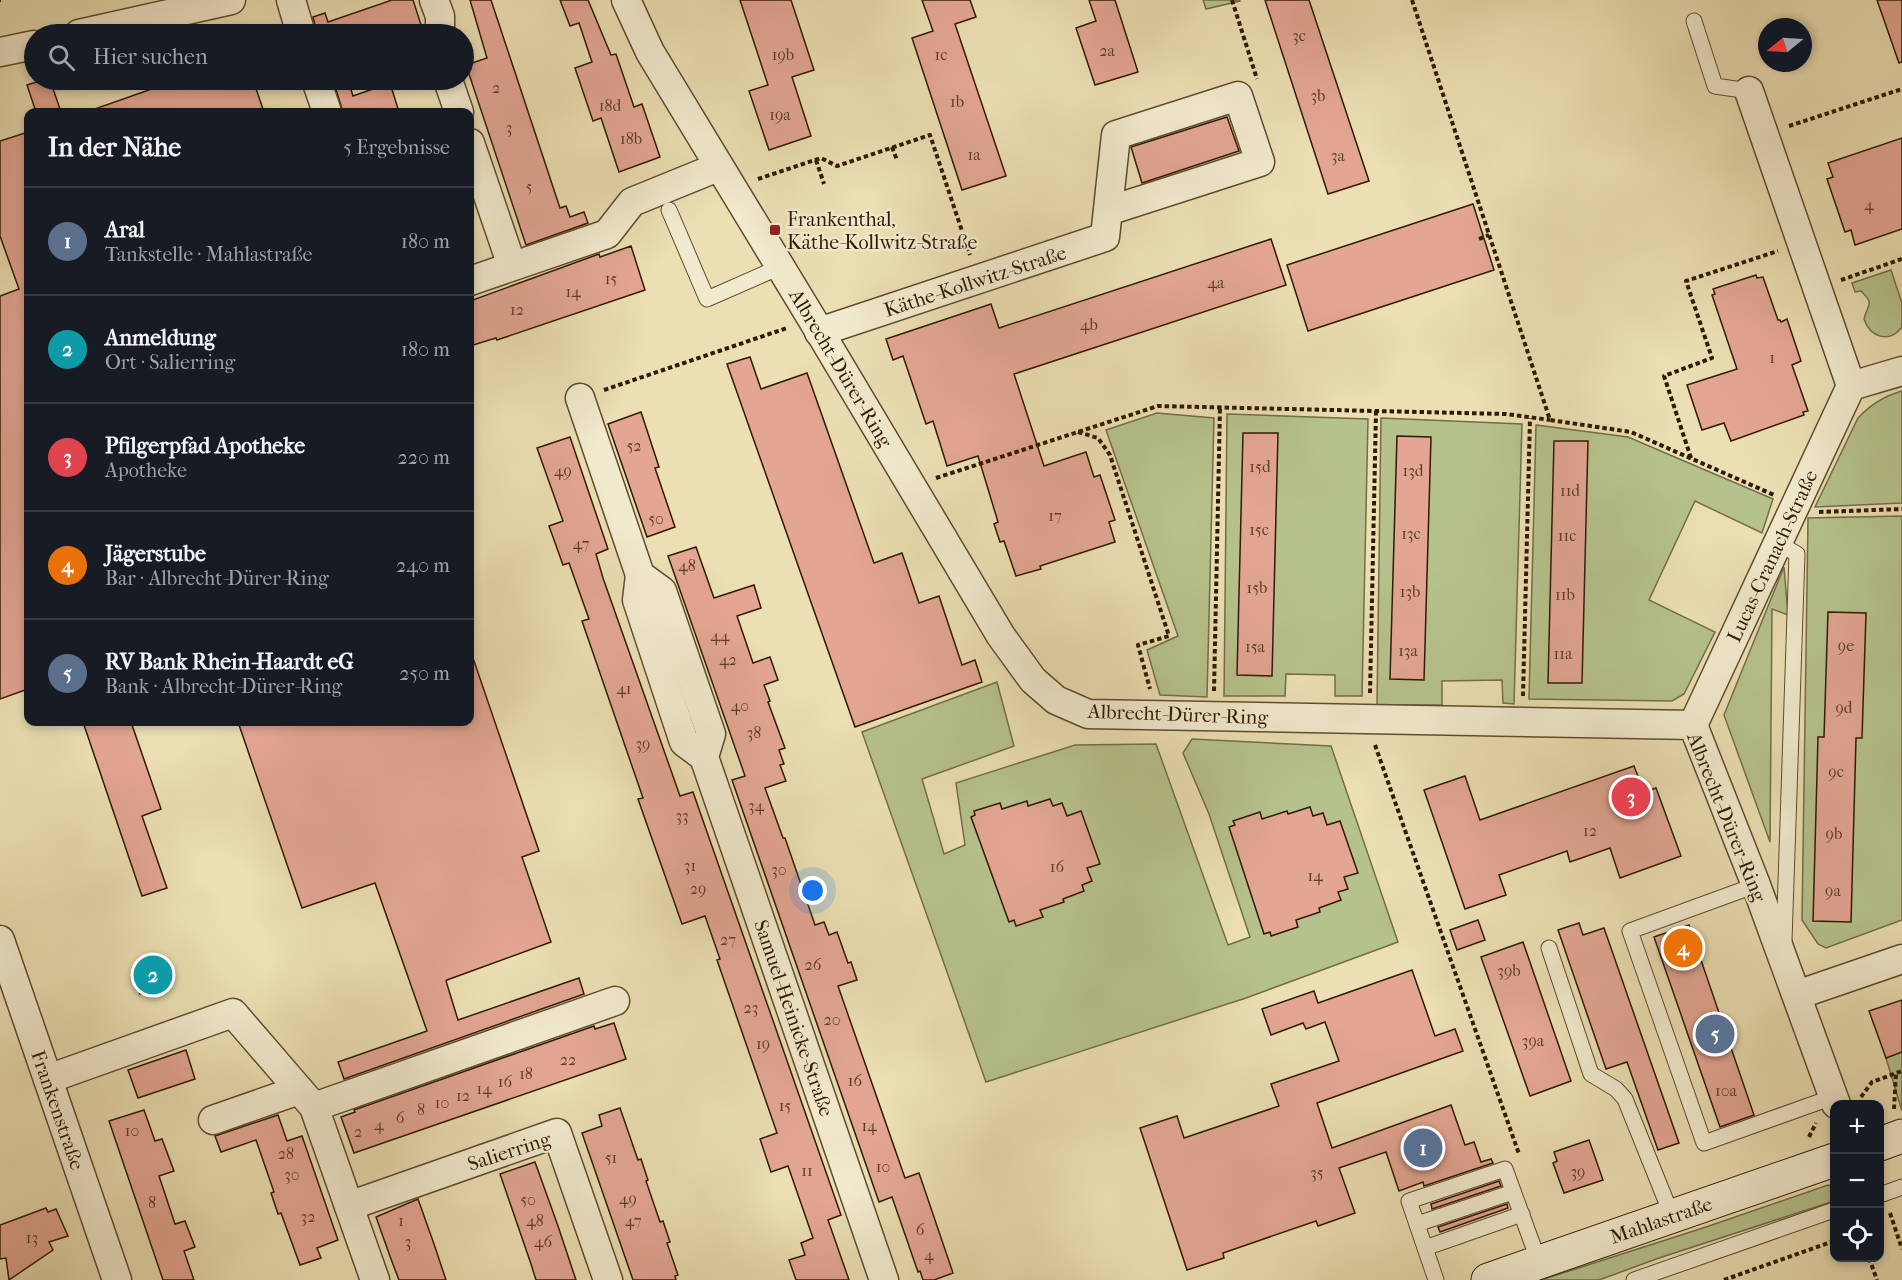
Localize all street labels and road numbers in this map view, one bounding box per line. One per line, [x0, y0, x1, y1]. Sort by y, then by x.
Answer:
street label: Käthe-Kollwitz-Straße [881, 241, 1069, 322]
street label: Albrecht-Dürer-Ring [784, 284, 897, 452]
street label: Lucas-Cranach-Straße [1722, 466, 1822, 646]
street label: Albrecht-Dürer-Ring [1086, 700, 1269, 729]
street label: Albrecht-Dürer-Ring [1682, 728, 1771, 905]
street label: Samuel-Heinicke-Straße [749, 917, 838, 1120]
street label: Frankenstraße [26, 1047, 89, 1173]
street label: Salierring [465, 1127, 554, 1176]
street label: Mahlastraße [1607, 1192, 1715, 1249]

